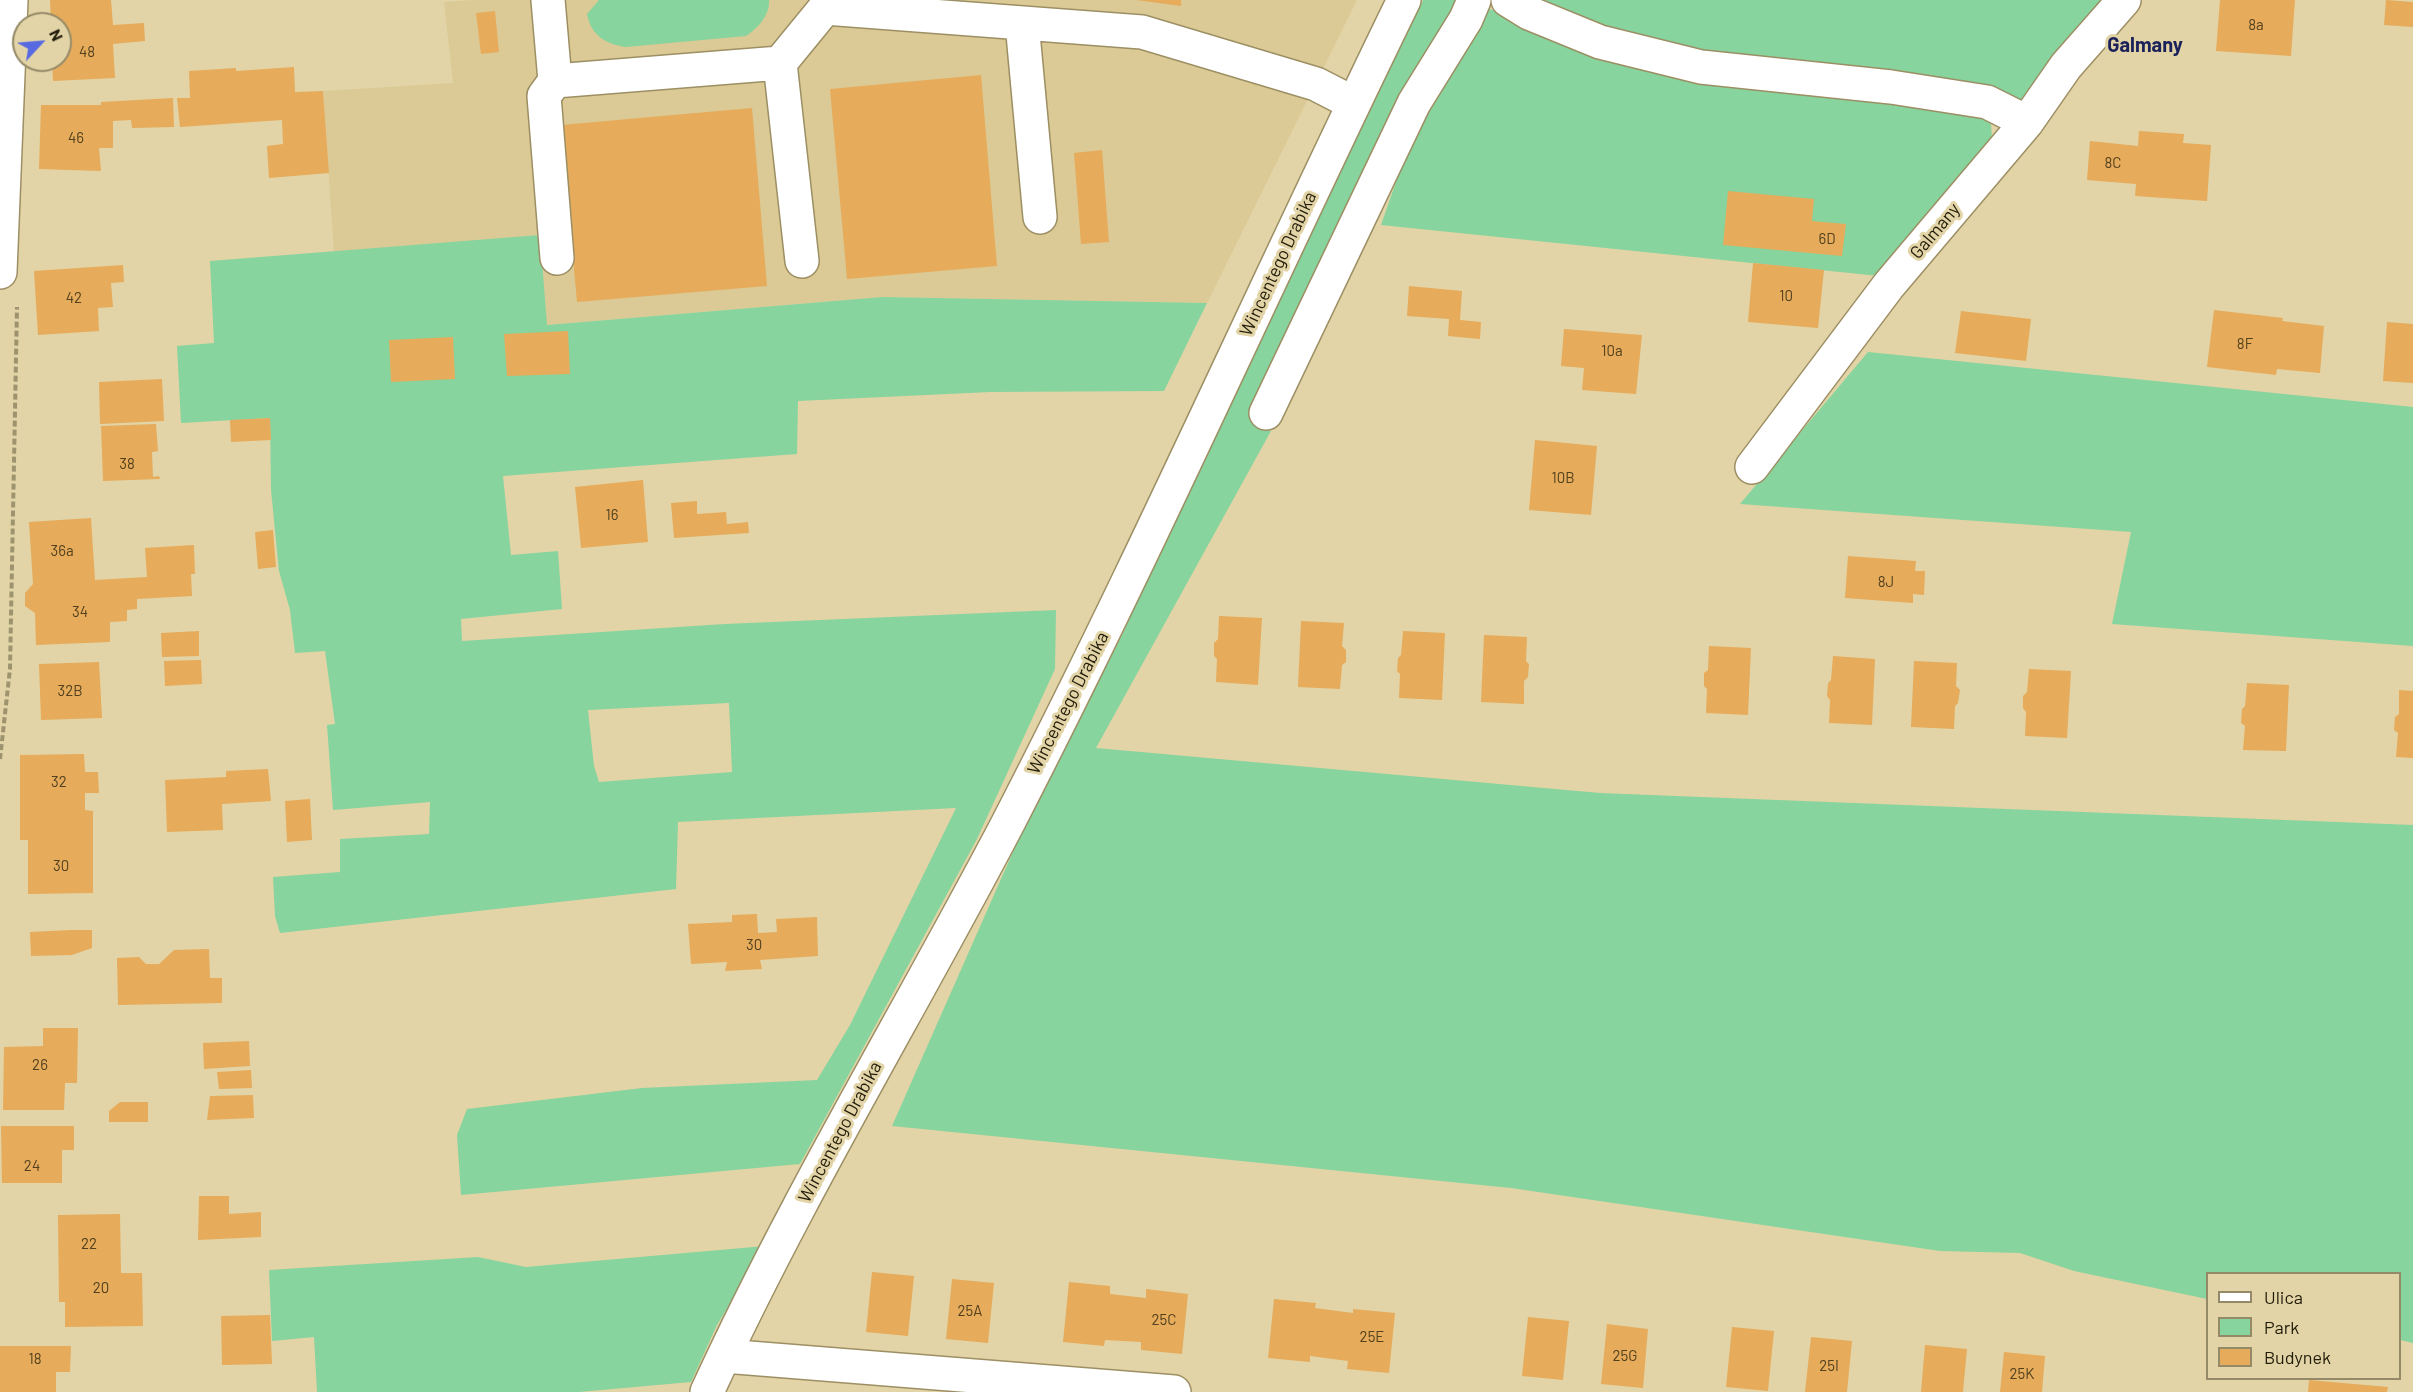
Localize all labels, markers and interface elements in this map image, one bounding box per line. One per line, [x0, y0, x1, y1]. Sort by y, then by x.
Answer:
north arrow [12, 12, 72, 72]
house number: 8a [2248, 16, 2264, 34]
text: N [46, 26, 68, 44]
district label: Galmany [2107, 33, 2183, 57]
house number: 48 [79, 43, 95, 61]
house number: 46 [68, 129, 84, 147]
house number: 8C [2105, 154, 2121, 172]
street label: Wincentego Drabika [1235, 188, 1321, 340]
street label: Galmany [1905, 199, 1965, 263]
house number: 6D [1819, 230, 1835, 248]
house number: 10 [1779, 287, 1793, 305]
house number: 42 [66, 289, 82, 307]
house number: 8F [2237, 335, 2253, 353]
house number: 10a [1601, 342, 1623, 360]
house number: 38 [119, 455, 135, 473]
house number: 10B [1551, 469, 1575, 487]
house number: 16 [606, 506, 618, 524]
house number: 36a [50, 542, 74, 560]
house number: 8J [1878, 573, 1894, 591]
house number: 34 [72, 603, 88, 621]
street label: Wincentego Drabika [1023, 628, 1113, 778]
house number: 32B [57, 682, 83, 700]
house number: 32 [51, 773, 67, 791]
house number: 30 [53, 857, 69, 875]
house number: 30 [746, 936, 762, 954]
house number: 26 [32, 1056, 48, 1074]
street label: Wincentego Drabika [794, 1058, 886, 1206]
house number: 24 [24, 1157, 40, 1175]
house number: 22 [81, 1235, 97, 1253]
legend [2206, 1272, 2401, 1380]
house number: 20 [93, 1279, 109, 1297]
text: Ulica [2264, 1286, 2303, 1308]
house number: 25A [958, 1302, 982, 1320]
house number: 25C [1152, 1311, 1176, 1329]
text: Park [2264, 1316, 2299, 1338]
house number: 25E [1360, 1328, 1384, 1346]
text: Budynek [2264, 1346, 2331, 1368]
house number: 25G [1613, 1347, 1637, 1365]
house number: 18 [28, 1350, 42, 1368]
house number: 25I [1819, 1357, 1839, 1375]
house number: 25K [2010, 1365, 2034, 1383]

